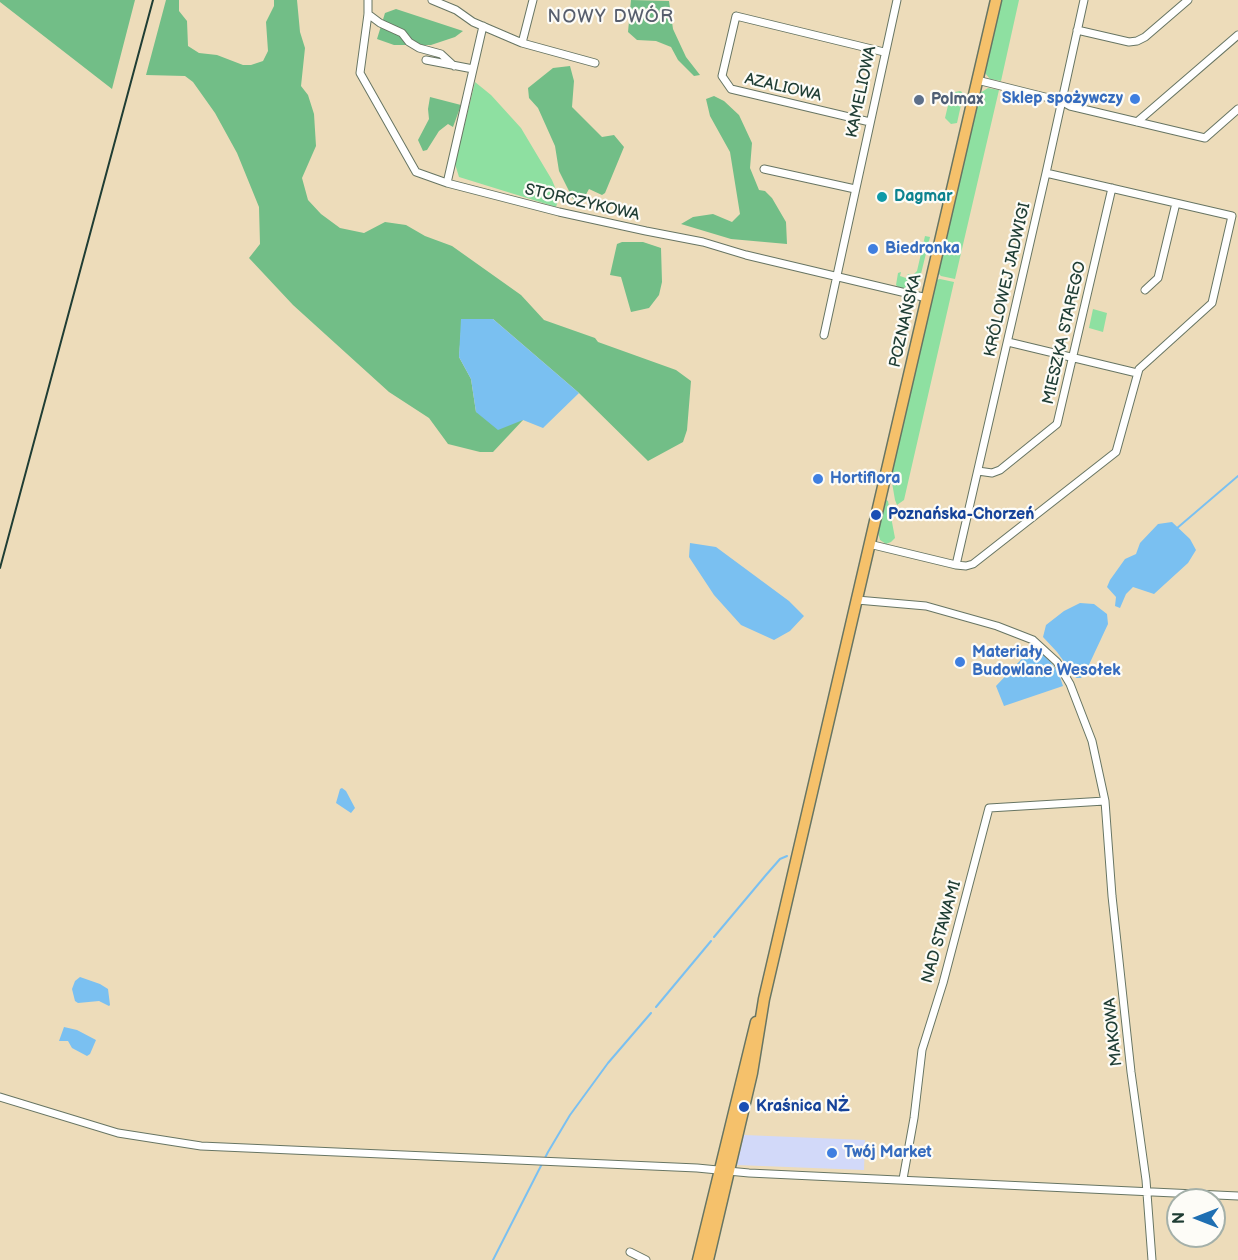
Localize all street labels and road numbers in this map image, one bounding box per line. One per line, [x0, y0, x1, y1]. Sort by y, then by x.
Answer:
street label: KAMELIOWA [843, 44, 881, 140]
street label: AZALIOWA [743, 70, 823, 106]
street label: STORCZYKOWA [523, 180, 641, 226]
street label: KRÓLOWEJ JADWIGI [981, 201, 1035, 359]
street label: MIESZKA STAREGO [1039, 260, 1091, 406]
street label: POZNAŃSKA [886, 272, 926, 370]
street label: NAD STAWAMI [918, 878, 966, 986]
street label: MAKOWA [1101, 997, 1127, 1067]

